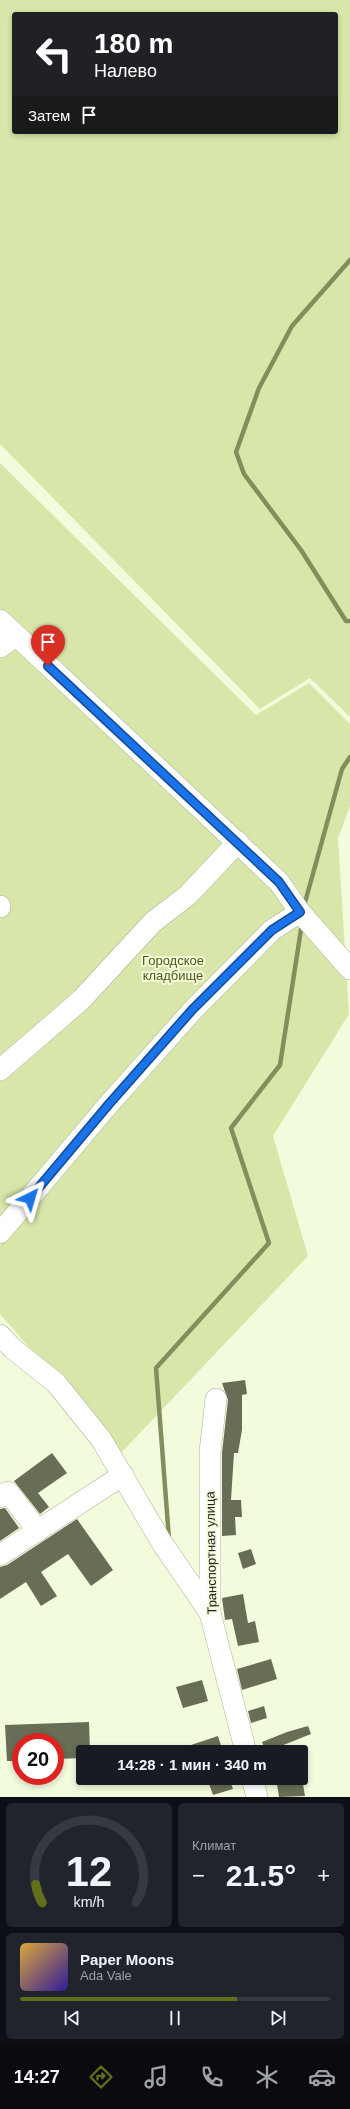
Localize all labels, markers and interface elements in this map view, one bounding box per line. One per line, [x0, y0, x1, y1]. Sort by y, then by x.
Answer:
icon: left [28, 28, 80, 80]
text: 180 m [94, 28, 173, 59]
text: Налево [94, 61, 157, 81]
icon: arrive [78, 104, 100, 126]
text: Затем [28, 107, 70, 124]
pin [31, 625, 65, 666]
icon: arrive [37, 631, 59, 653]
park label: Городское кладбище [142, 953, 204, 983]
position arrow [9, 1177, 51, 1219]
street label: Транспортная улица [202, 1490, 220, 1615]
speed limit sign: 20 [12, 1733, 64, 1785]
text: 14:28 · 1 мин · 340 m [117, 1756, 267, 1773]
text: Климат [192, 1838, 236, 1853]
text: 12 [66, 1848, 112, 1895]
text: 21.5° [226, 1859, 296, 1892]
text: − [192, 1863, 205, 1888]
text: + [317, 1863, 330, 1888]
text: km/h [74, 1894, 105, 1910]
text: Paper Moons [80, 1951, 174, 1968]
text: Ada Vale [80, 1968, 132, 1983]
icon: previous [61, 2007, 83, 2029]
icon: pause [164, 2007, 186, 2029]
icon: next [267, 2007, 289, 2029]
icon: directions [87, 2063, 115, 2091]
icon: music [142, 2063, 170, 2091]
icon: phone [198, 2063, 226, 2091]
icon: climate [253, 2063, 281, 2091]
icon: car [308, 2063, 336, 2091]
text: 14:27 [14, 2067, 60, 2087]

